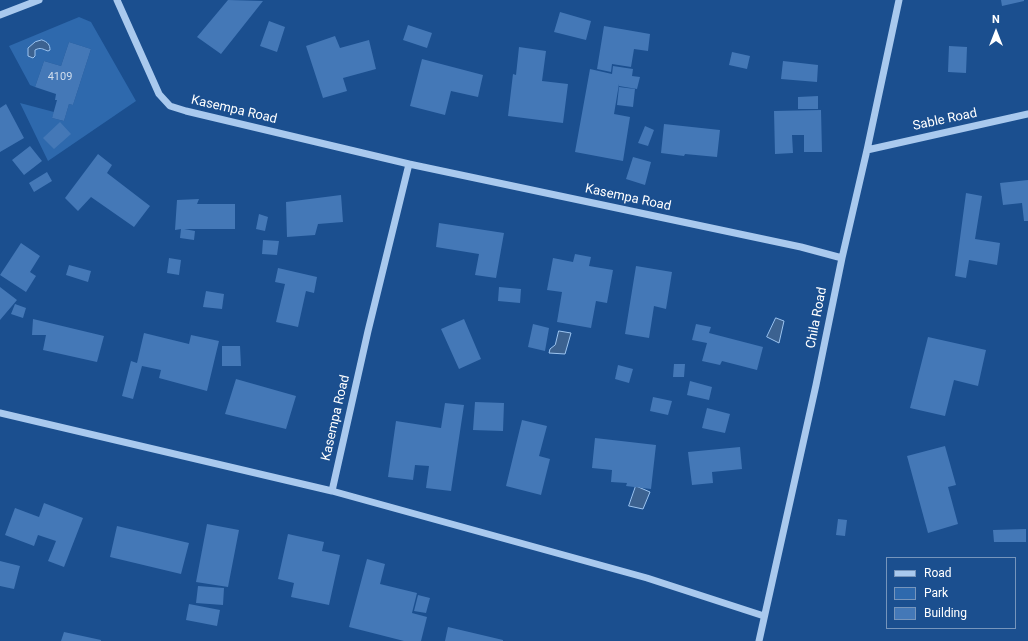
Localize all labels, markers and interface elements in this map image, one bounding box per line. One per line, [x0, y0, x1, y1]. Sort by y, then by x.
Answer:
north arrow [976, 12, 1016, 52]
text: N [992, 13, 1000, 26]
house number: 4109 [48, 70, 72, 84]
street label: Kasempa Road [190, 93, 278, 127]
street label: Sable Road [911, 106, 979, 134]
street label: Kasempa Road [584, 181, 672, 215]
street label: Chila Road [803, 286, 831, 350]
street label: Kasempa Road [319, 374, 353, 462]
legend [886, 557, 1016, 629]
text: Road [924, 566, 952, 580]
text: Park [924, 586, 948, 600]
text: Building [924, 606, 967, 620]

